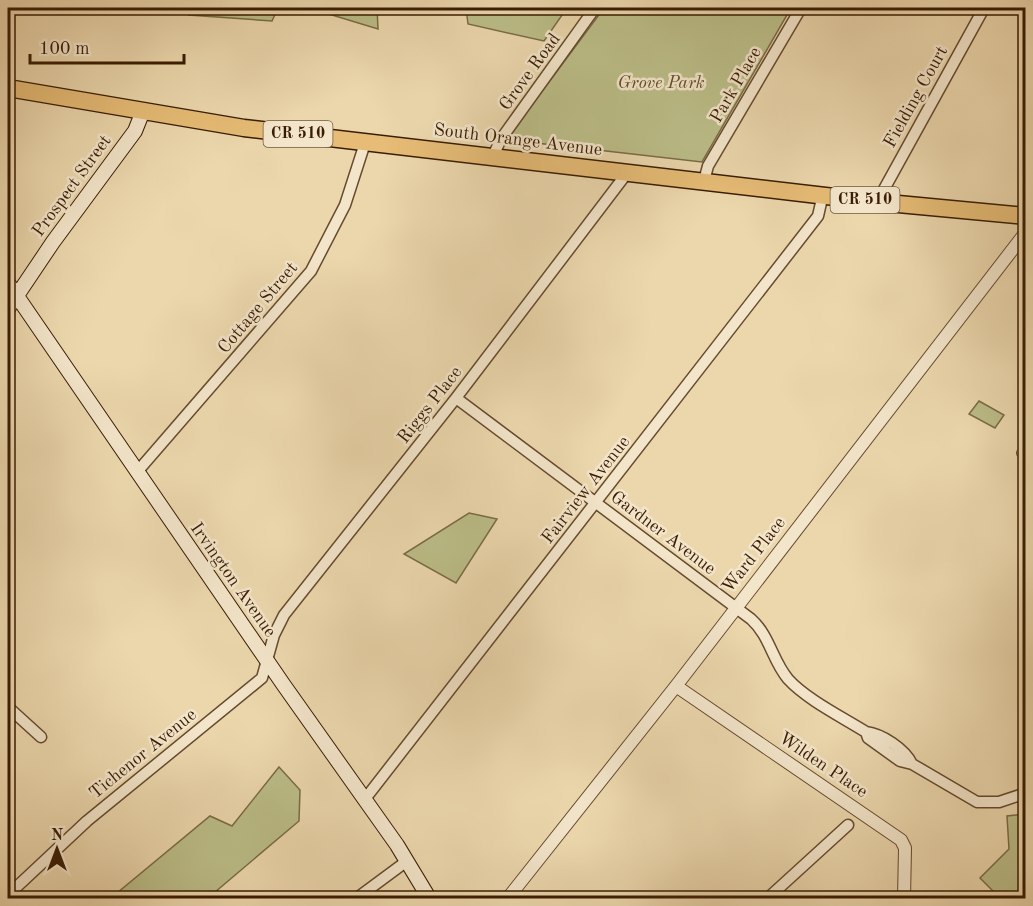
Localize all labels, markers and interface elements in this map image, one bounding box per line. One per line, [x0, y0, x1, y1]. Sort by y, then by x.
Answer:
scale bar [30, 27, 184, 65]
street label: Grove Road [496, 30, 564, 114]
text: 100 m [39, 40, 90, 58]
street label: Fielding Court [881, 43, 951, 151]
street label: Park Place [707, 44, 765, 126]
park label: Grove Park [617, 74, 705, 92]
road number: CR 510 [264, 121, 332, 147]
street label: South Orange Avenue [433, 121, 603, 159]
street label: Prospect Street [29, 132, 115, 240]
road number: CR 510 [830, 187, 900, 213]
street label: Cottage Street [215, 259, 301, 357]
street label: Riggs Place [395, 363, 465, 447]
street label: Fairview Avenue [539, 433, 633, 547]
street label: Gardner Avenue [607, 488, 719, 578]
street label: Ward Place [719, 514, 789, 596]
street label: Irvington Avenue [187, 519, 279, 641]
street label: Tichenor Avenue [86, 706, 200, 802]
street label: Wilden Place [775, 729, 871, 801]
north arrow [27, 819, 87, 879]
text: N [51, 828, 64, 844]

